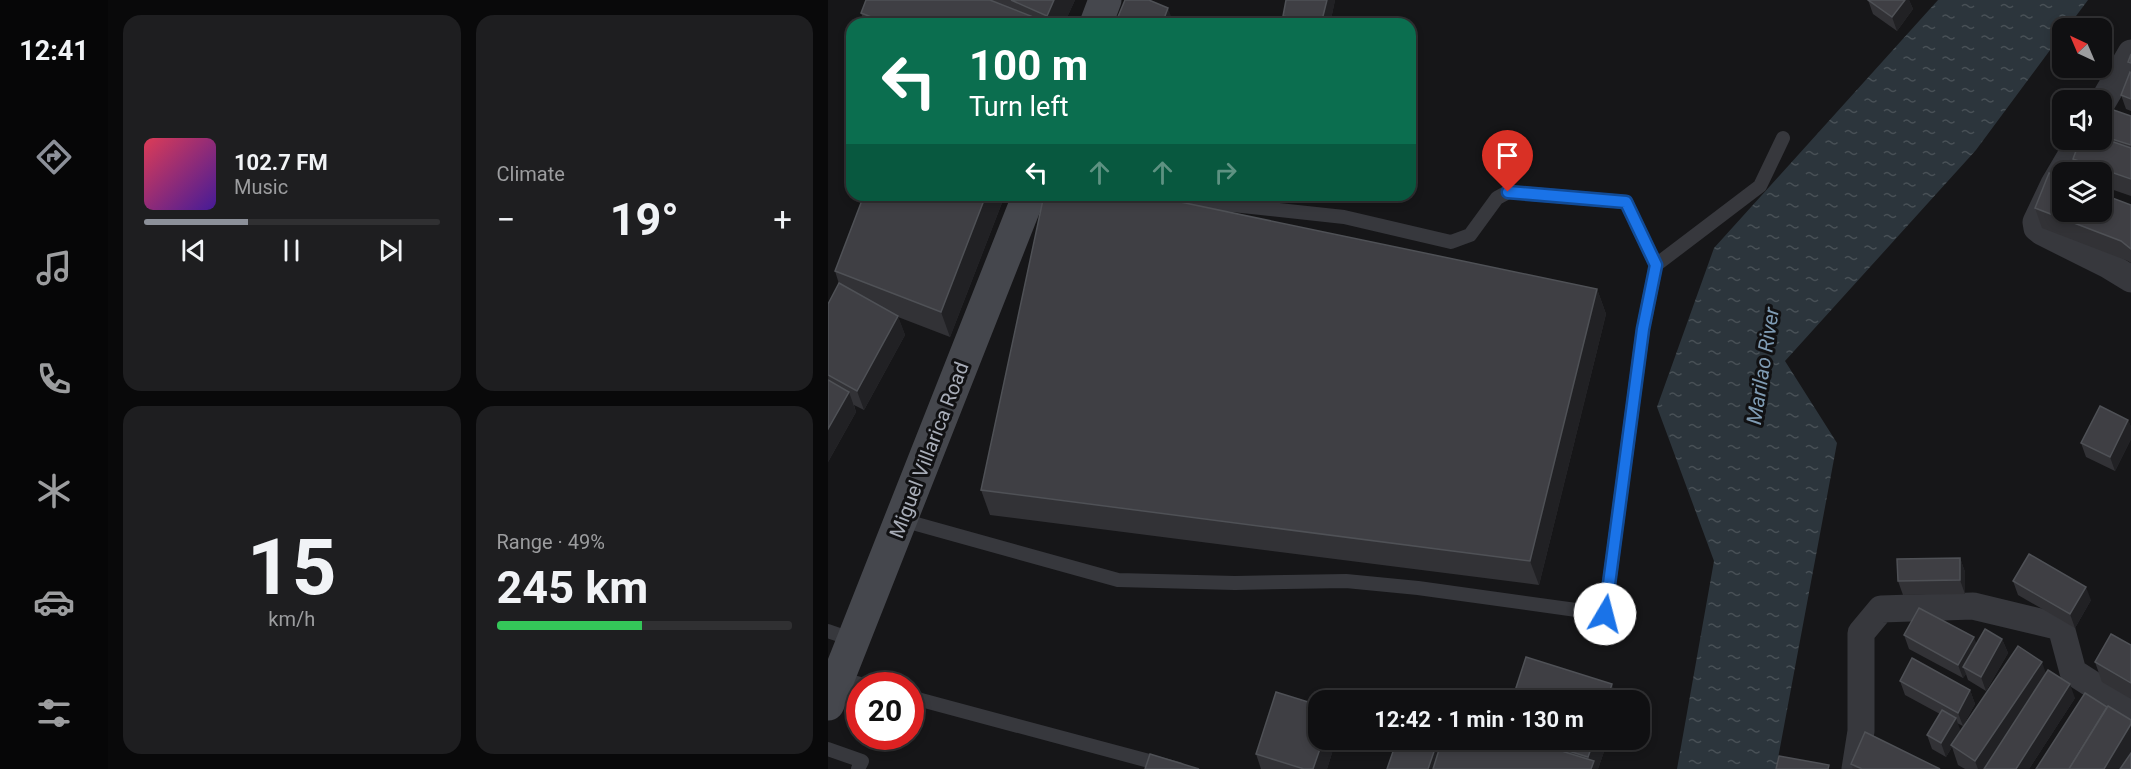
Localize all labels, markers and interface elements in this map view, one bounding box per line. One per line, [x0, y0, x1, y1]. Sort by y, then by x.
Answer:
north arrow [2052, 18, 2112, 78]
map controls [2052, 18, 2112, 222]
text: 12:41 [19, 35, 89, 67]
text: 100 m [969, 41, 1088, 90]
icon: left [870, 42, 948, 120]
button: sound [2052, 90, 2112, 150]
text: Turn left [969, 91, 1069, 123]
pin [1482, 130, 1533, 192]
icon: directions [33, 136, 75, 178]
icon: arrive [1491, 139, 1524, 172]
text: 102.7 FM [234, 150, 328, 175]
icon: left [1020, 156, 1053, 189]
icon: ahead [1083, 156, 1116, 189]
icon: ahead [1146, 156, 1179, 189]
icon: right [1209, 156, 1242, 189]
text: Climate [497, 162, 565, 186]
button: layers [2052, 162, 2112, 222]
text: Music [234, 175, 288, 199]
text: 19° [610, 193, 679, 246]
text: − [497, 200, 515, 239]
text: + [773, 200, 792, 239]
icon: previous [177, 234, 210, 267]
icon: pause [275, 234, 308, 267]
icon: next [374, 234, 407, 267]
icon: music [33, 247, 75, 289]
water label: Marilao River [1742, 305, 1784, 426]
icon: phone [33, 358, 75, 400]
street label: Miguel Villarica Road [884, 358, 974, 542]
icon: climate [33, 470, 75, 512]
text: 15 [247, 522, 337, 613]
text: Range · 49% [497, 530, 605, 554]
text: 245 km [497, 561, 648, 614]
icon: car [33, 581, 75, 623]
position arrow [1573, 582, 1637, 646]
text: km/h [268, 607, 315, 631]
speed limit sign: 20 [846, 672, 924, 750]
icon: filters [33, 692, 75, 734]
text: 12:42 · 1 min · 130 m [1374, 707, 1584, 732]

